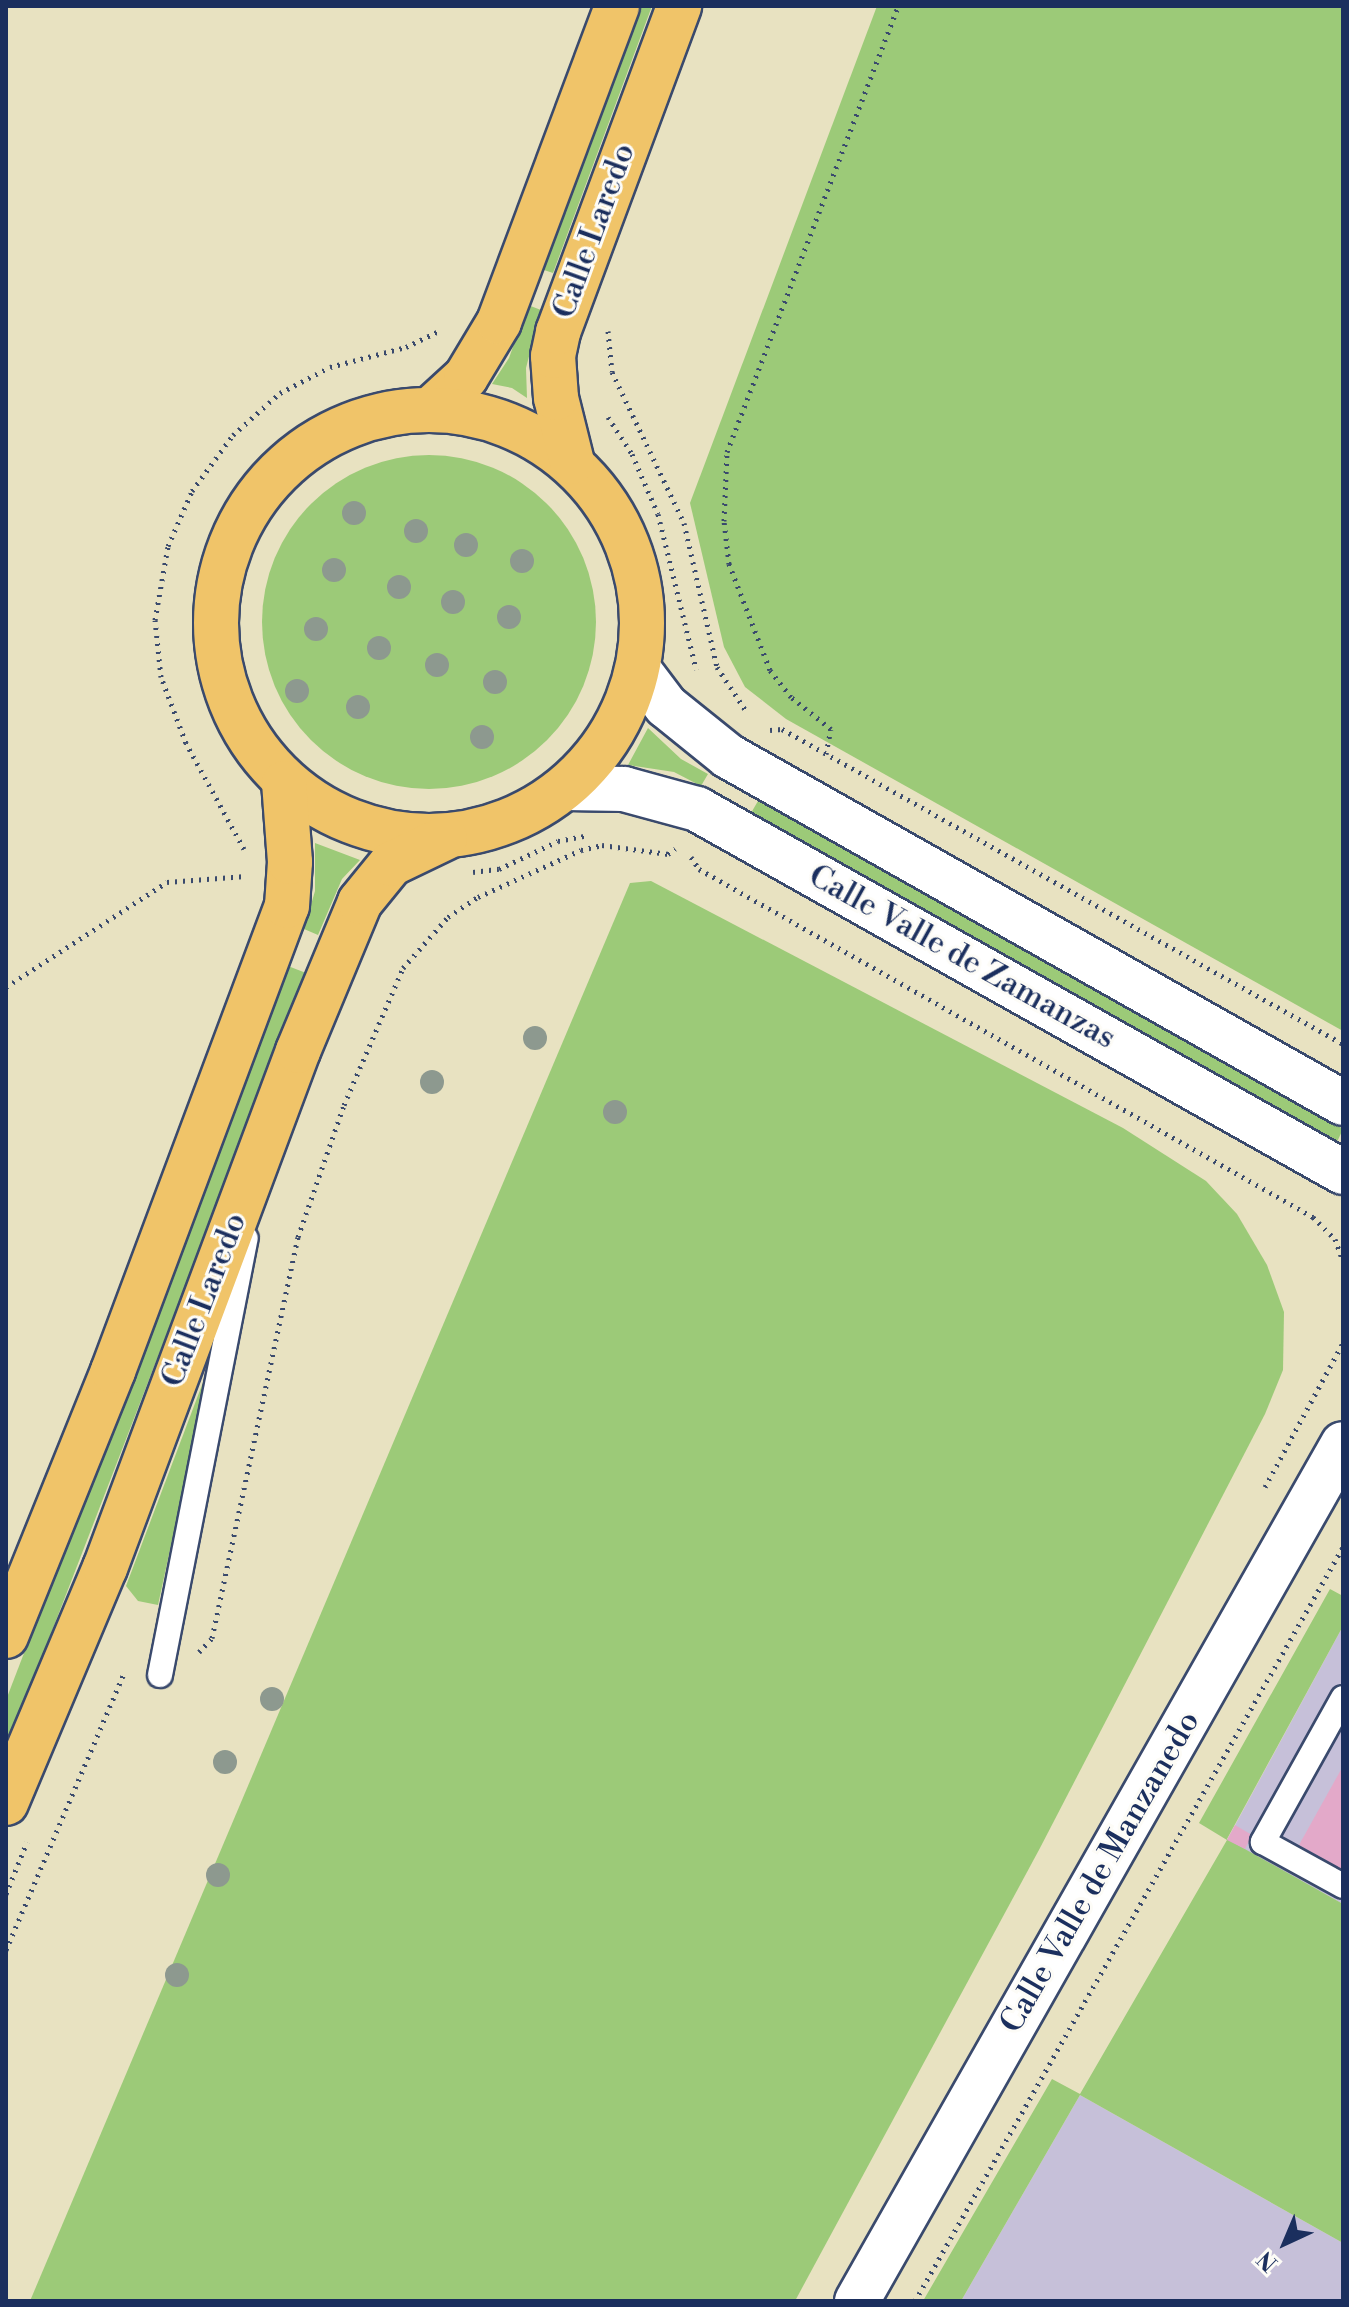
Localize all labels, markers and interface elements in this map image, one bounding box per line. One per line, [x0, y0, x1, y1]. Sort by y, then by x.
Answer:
street label: Calle Laredo [545, 138, 643, 324]
street label: Calle Valle de Zamanzas [802, 857, 1122, 1057]
street label: Calle Laredo [153, 1208, 255, 1392]
street label: Calle Valle de Manzanedo [992, 1704, 1208, 2040]
north arrow [1245, 2203, 1325, 2283]
text: N [1252, 2245, 1284, 2276]

